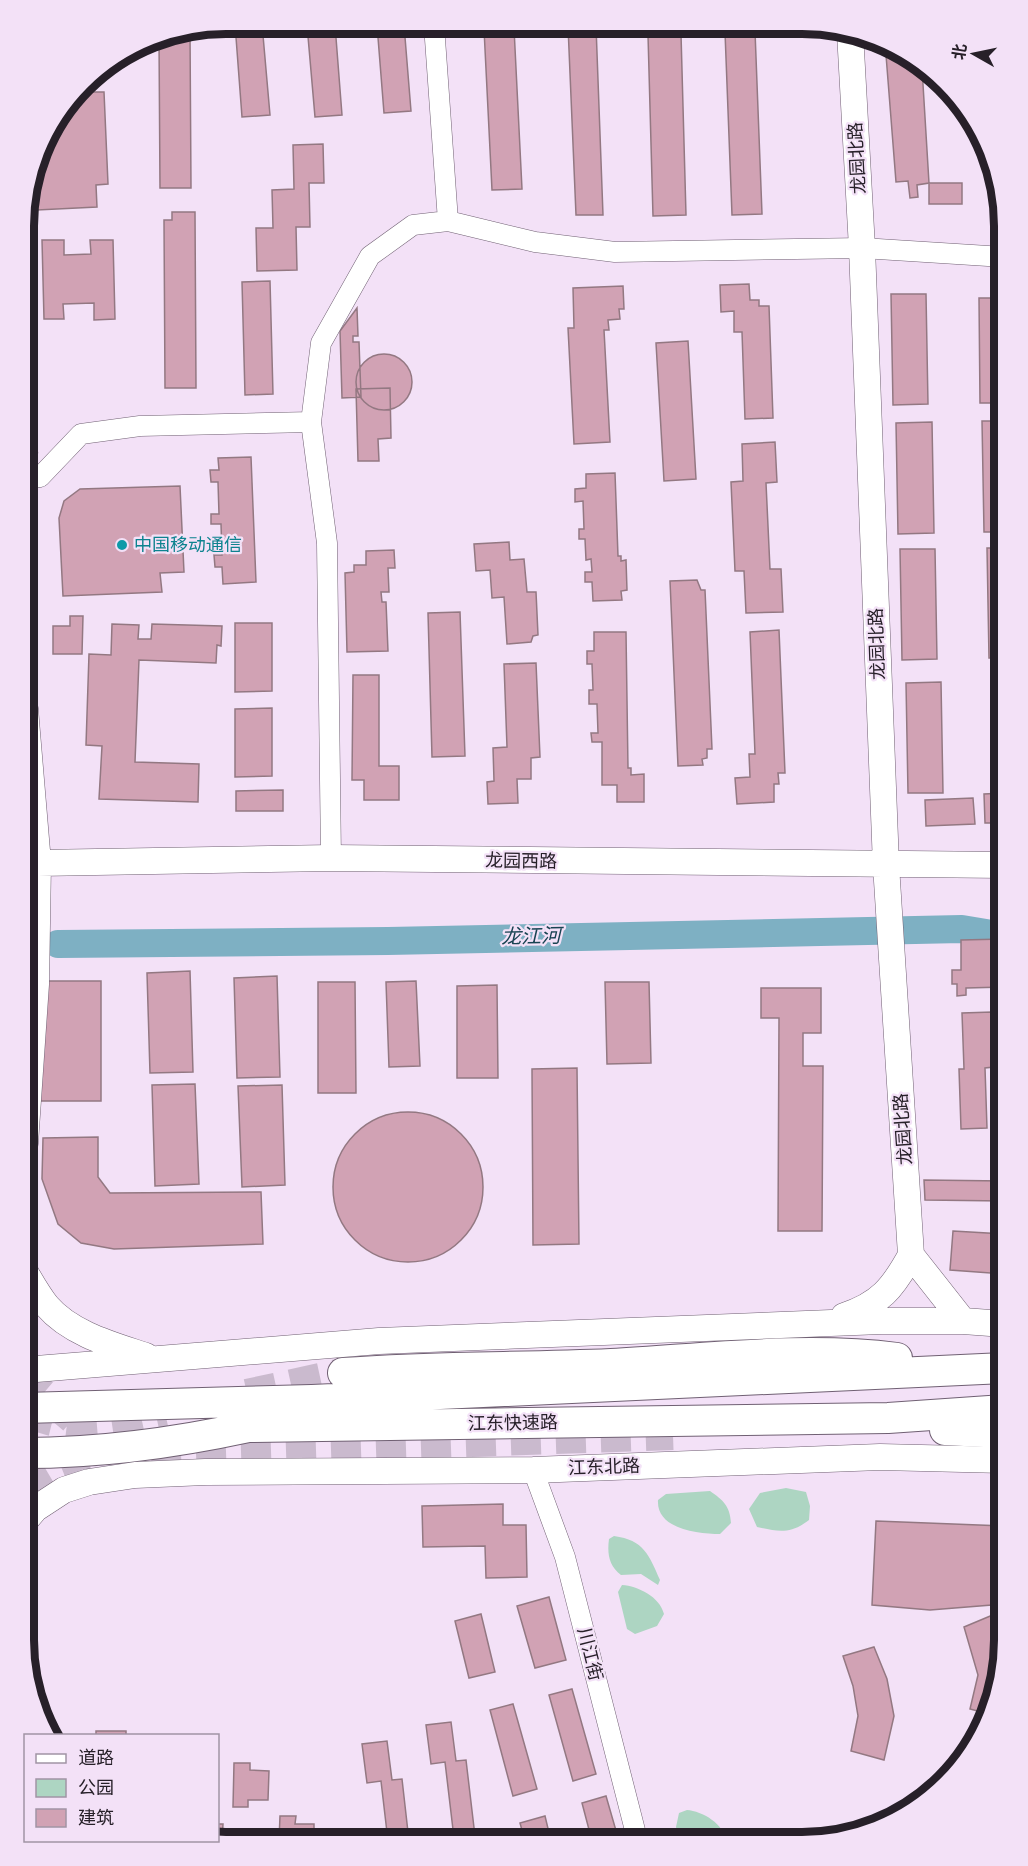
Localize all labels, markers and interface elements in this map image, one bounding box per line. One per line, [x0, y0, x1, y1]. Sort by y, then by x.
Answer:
north arrow [944, 24, 1004, 84]
text: 北 [948, 42, 972, 61]
street label: 龙园北路 [843, 121, 871, 195]
place label: 中国移动通信 [134, 533, 242, 557]
marker: 中国移动通信 [115, 538, 129, 552]
street label: 龙园北路 [864, 608, 890, 680]
street label: 龙园西路 [485, 848, 557, 874]
water label: 龙江河 [501, 922, 565, 951]
street label: 龙园北路 [889, 1092, 917, 1166]
street label: 江东快速路 [468, 1410, 558, 1436]
street label: 江东北路 [568, 1454, 640, 1480]
street label: 川江街 [572, 1625, 608, 1683]
legend [24, 1734, 219, 1842]
text: 道路 [78, 1746, 114, 1770]
text: 公园 [78, 1776, 114, 1800]
text: 建筑 [78, 1806, 114, 1830]

